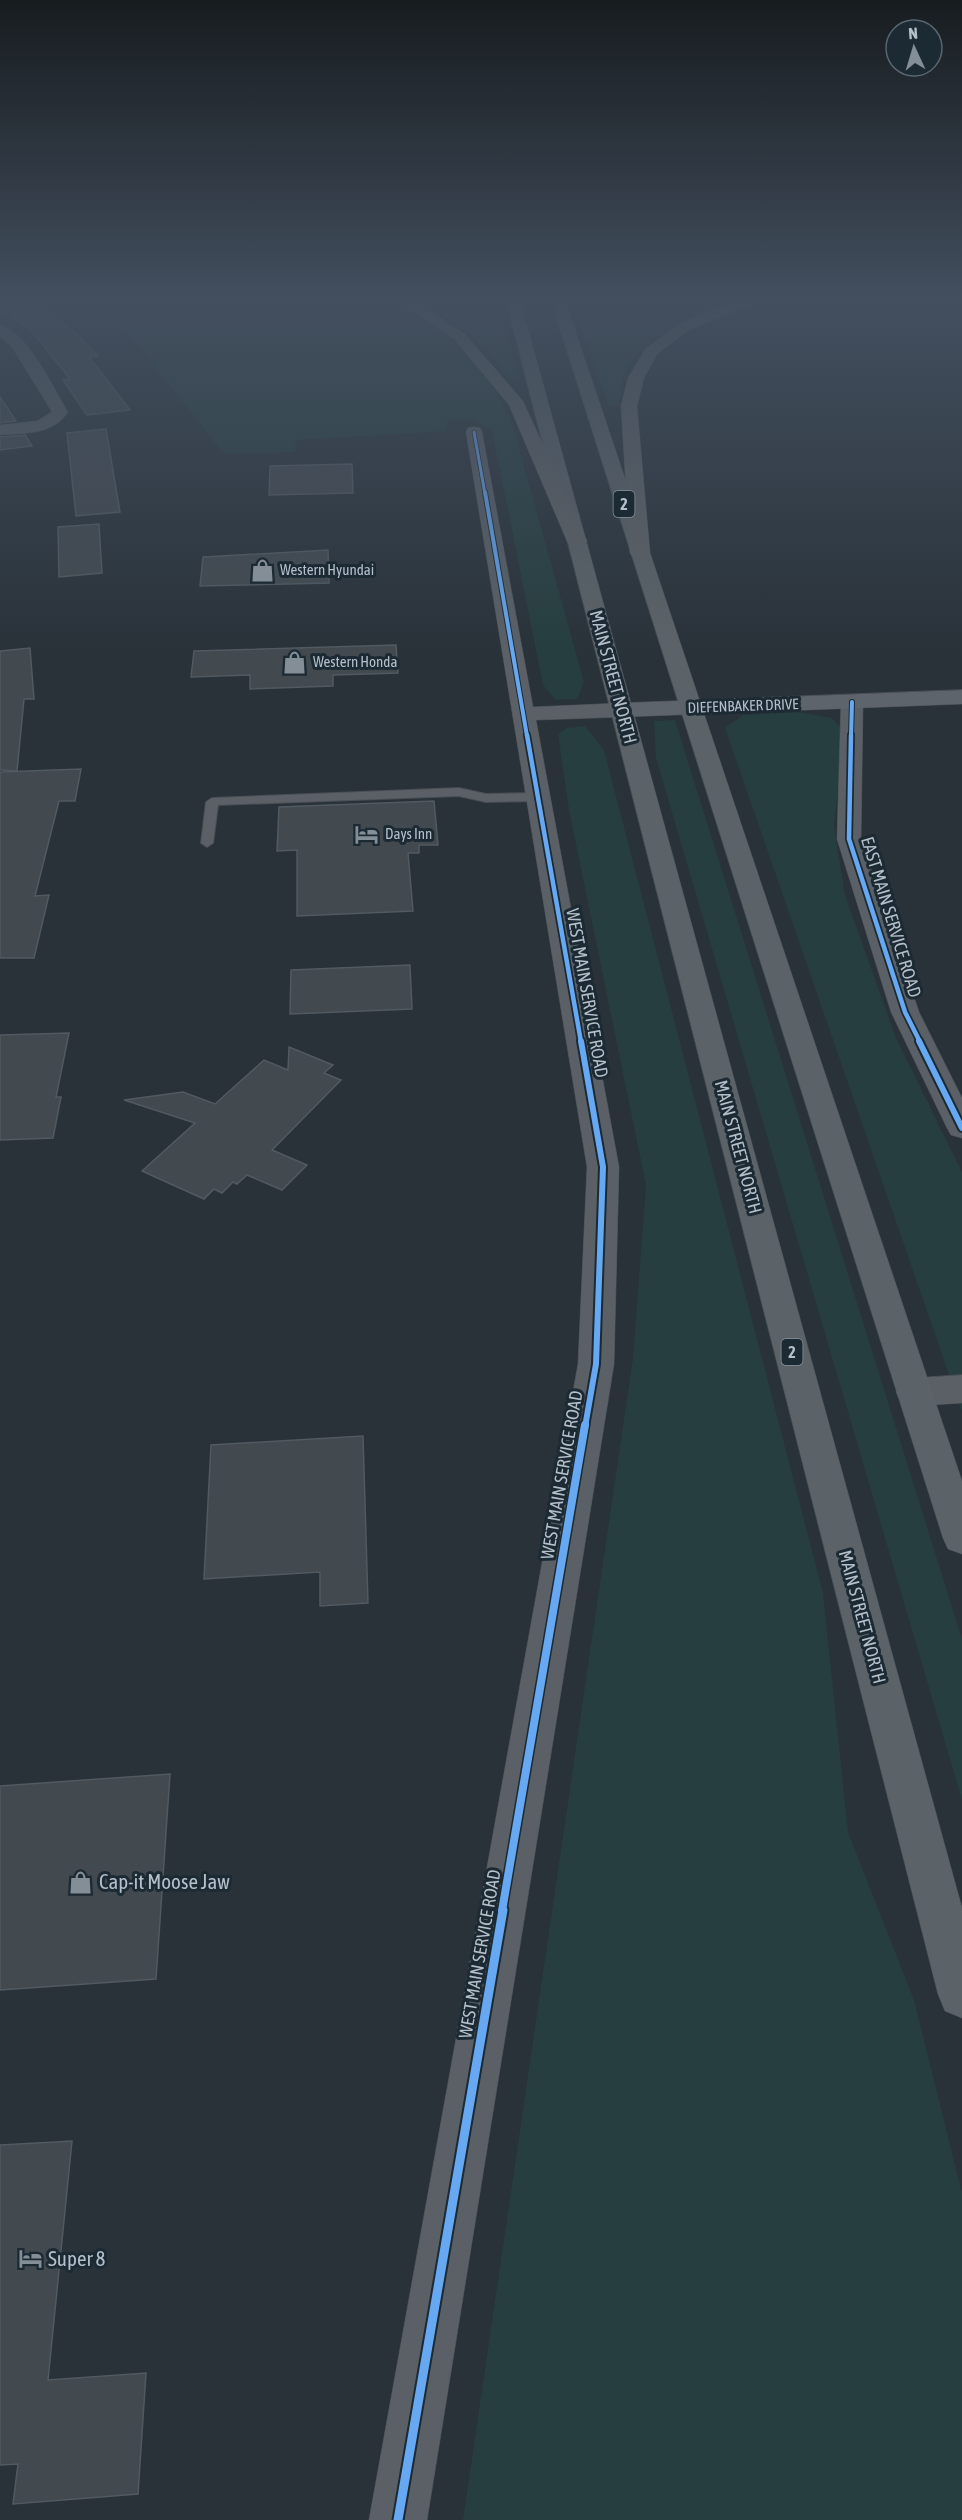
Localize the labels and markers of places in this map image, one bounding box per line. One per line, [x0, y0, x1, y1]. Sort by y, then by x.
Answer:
shop icon: Western Hyundai [249, 557, 275, 583]
place label: Western Hyundai [280, 561, 374, 578]
shop icon: Western Honda [282, 649, 308, 675]
place label: Western Honda [313, 653, 397, 670]
hotel icon: Days Inn [354, 821, 380, 847]
place label: Days Inn [385, 825, 432, 842]
shop icon: Cap-it Moose Jaw [68, 1869, 94, 1895]
place label: Cap-it Moose Jaw [99, 1869, 230, 1893]
hotel icon: Super 8 [17, 2246, 43, 2272]
place label: Super 8 [48, 2246, 106, 2270]

